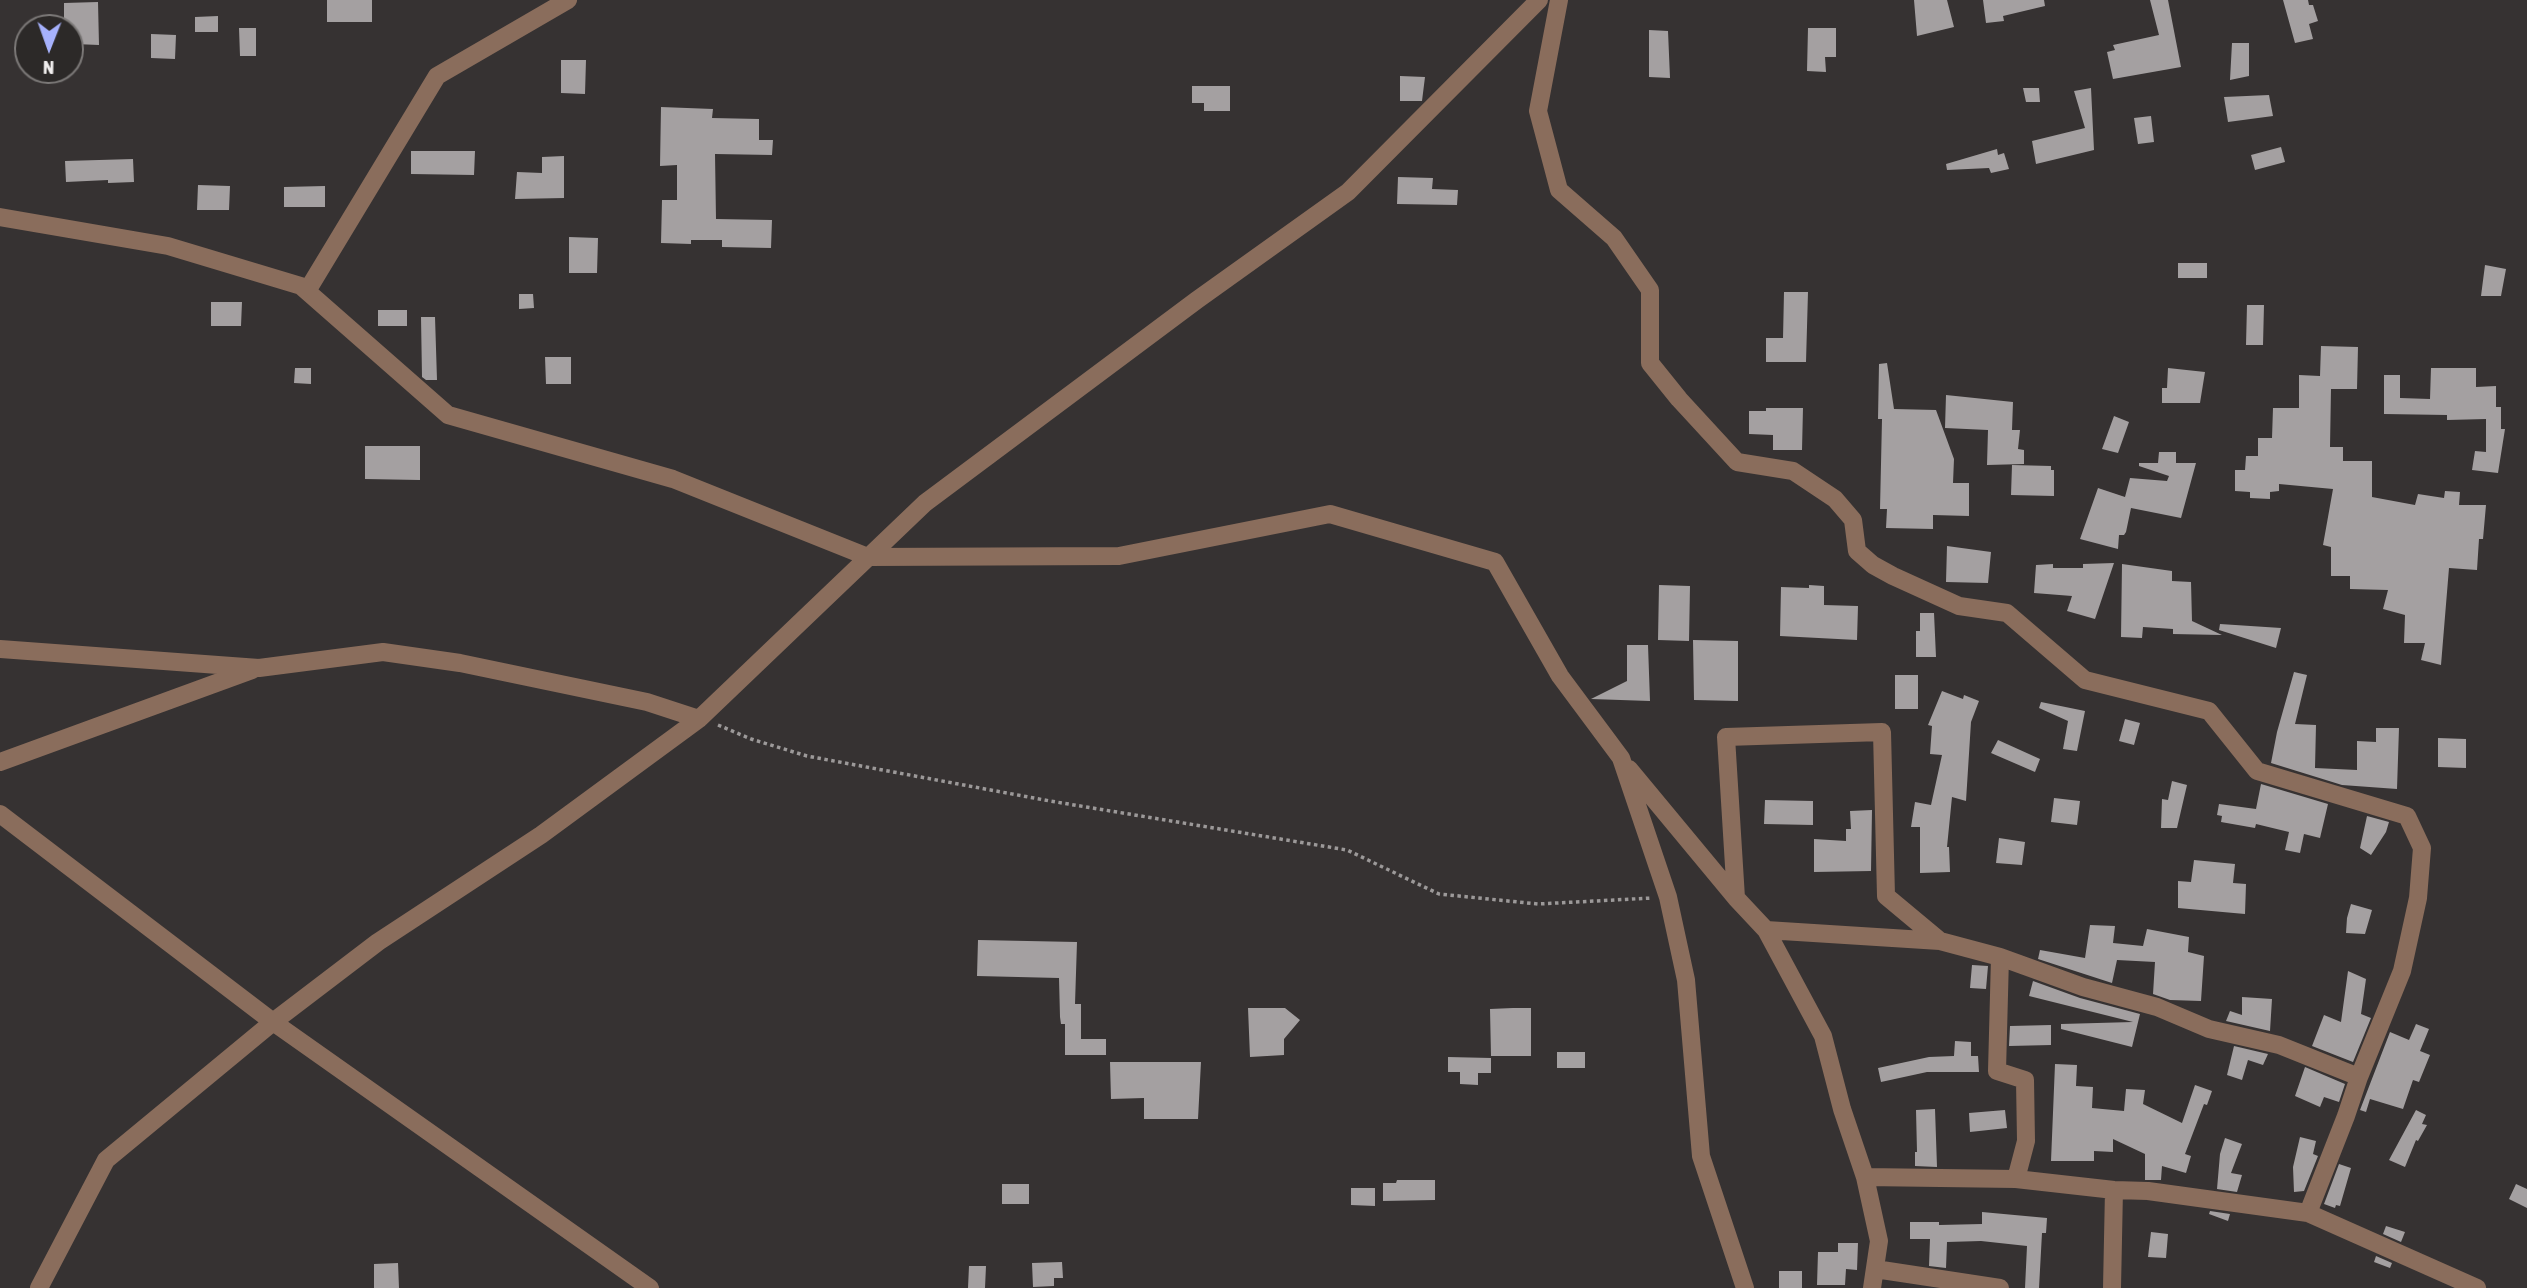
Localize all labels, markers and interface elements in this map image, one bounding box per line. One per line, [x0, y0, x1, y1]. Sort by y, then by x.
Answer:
north arrow [14, 14, 84, 84]
text: N [43, 57, 54, 79]

